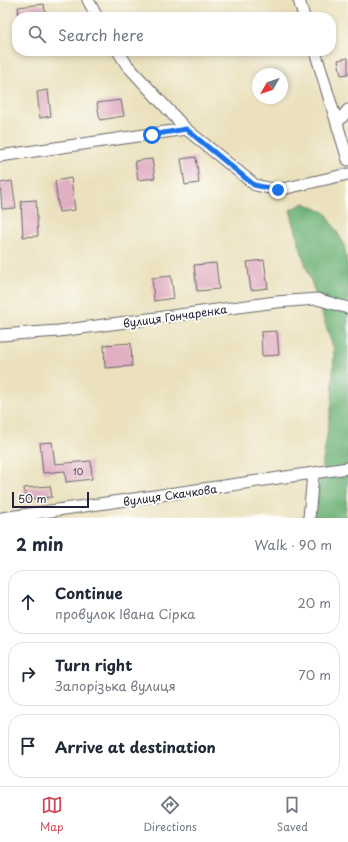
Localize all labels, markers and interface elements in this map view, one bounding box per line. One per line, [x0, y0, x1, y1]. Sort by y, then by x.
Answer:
search box [12, 12, 336, 56]
icon: search [26, 23, 48, 45]
text: Search here [58, 23, 144, 46]
north arrow [252, 68, 288, 104]
route start [143, 126, 161, 144]
route end [269, 181, 287, 199]
street label: вулиця Гончаренка [122, 300, 228, 332]
house number: 10 [73, 464, 84, 478]
street label: вулиця Скачкова [122, 480, 218, 510]
scale bar [12, 490, 89, 509]
text: 50 m [18, 490, 47, 507]
text: 2 min [16, 531, 63, 557]
text: Walk · 90 m [255, 535, 332, 554]
text: Continue [55, 581, 123, 604]
icon: ahead [17, 591, 39, 613]
text: 20 m [297, 593, 331, 612]
text: провулок Івана Сірка [55, 604, 195, 623]
text: Turn right [55, 653, 132, 676]
icon: right [17, 663, 39, 685]
text: 70 m [298, 665, 331, 684]
text: Запорізька вулиця [55, 676, 176, 695]
icon: arrive [17, 735, 39, 757]
text: Arrive at destination [55, 735, 216, 758]
tab: Map [40, 794, 63, 835]
tab: Directions [143, 794, 197, 835]
tab: Saved [277, 794, 308, 835]

